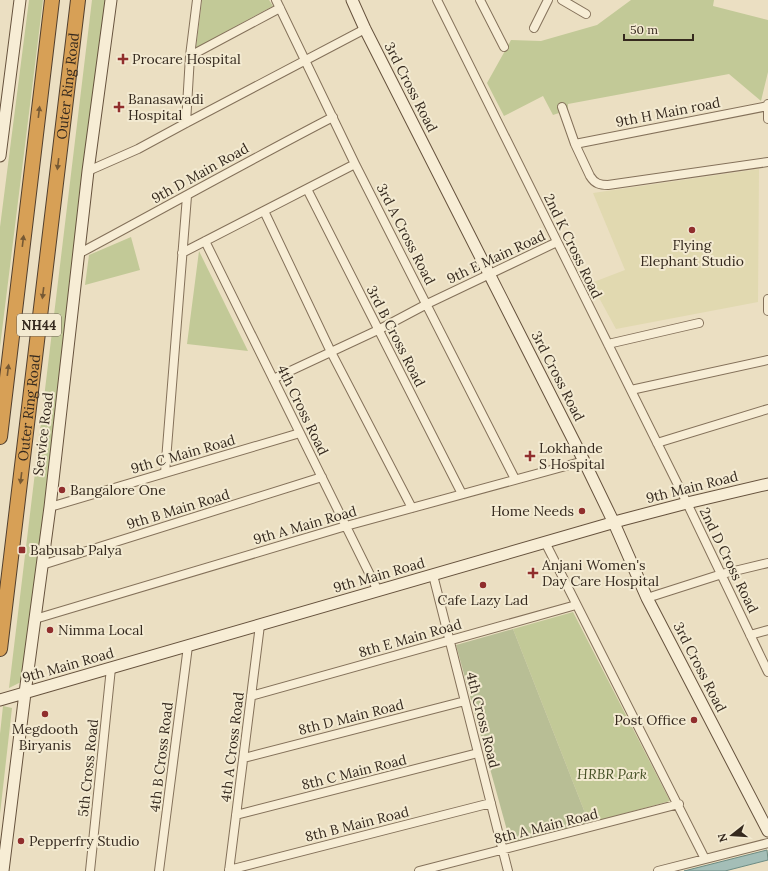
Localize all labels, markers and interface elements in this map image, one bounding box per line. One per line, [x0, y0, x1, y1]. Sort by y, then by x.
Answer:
scale bar [624, 16, 693, 42]
text: 50 m [630, 22, 658, 37]
street label: Outer Ring Road [52, 32, 83, 140]
street label: 3rd Cross Road [381, 39, 441, 135]
place label: Procare Hospital [132, 50, 241, 68]
marker: Procare Hospital [117, 53, 129, 65]
place label: Banasawadi Hospital [128, 90, 204, 124]
street label: 9th H Main road [614, 93, 722, 131]
marker: Banasawadi Hospital [113, 101, 125, 113]
one-way arrow [36, 106, 42, 118]
street label: 9th D Main Road [148, 139, 252, 207]
one-way arrow [55, 158, 61, 170]
street label: 3rd A Cross Road [373, 180, 439, 288]
street label: 2nd K Cross Road [540, 191, 606, 301]
marker: Flying Elephant Studio [687, 225, 697, 235]
street label: 9th E Main Road [444, 226, 548, 288]
one-way arrow [20, 235, 27, 247]
place label: Flying Elephant Studio [640, 236, 744, 270]
street label: 3rd B Cross Road [363, 282, 429, 390]
one-way arrow [40, 287, 46, 299]
road number: NH44 [17, 314, 61, 336]
street label: 3rd Cross Road [528, 328, 588, 424]
street label: Outer Ring Road [14, 353, 44, 462]
street label: 4th Cross Road [273, 362, 333, 458]
one-way arrow [5, 364, 11, 376]
street label: Service Road [29, 391, 57, 477]
street label: 9th C Main Road [129, 431, 237, 477]
place label: Lokhande S Hospital [539, 439, 605, 473]
marker: Lokhande S Hospital [524, 450, 536, 462]
street label: 9th Main Road [644, 467, 740, 507]
one-way arrow [17, 471, 24, 484]
place label: Bangalore One [70, 481, 166, 499]
marker: Bangalore One [57, 485, 67, 495]
street label: 9th B Main Road [124, 485, 232, 533]
street label: 9th A Main Road [251, 502, 359, 548]
place label: Home Needs [491, 502, 574, 520]
street label: 2nd D Cross Road [696, 504, 762, 616]
marker: Home Needs [577, 506, 587, 516]
place label: Babusab Palya [30, 541, 122, 559]
marker: Babusab Palya [17, 545, 27, 555]
street label: 9th Main Road [331, 553, 427, 597]
place label: Anjani Women's Day Care Hospital [541, 556, 659, 590]
marker: Anjani Women's Day Care Hospital [527, 567, 539, 579]
marker: Cafe Lazy Lad [478, 580, 488, 590]
place label: Cafe Lazy Lad [438, 591, 528, 609]
street label: 8th E Main Road [356, 615, 464, 661]
street label: 3rd Cross Road [670, 619, 730, 715]
place label: Nimma Local [58, 621, 143, 639]
marker: Nimma Local [45, 625, 55, 635]
street label: 9th Main Road [20, 643, 116, 687]
street label: 4th Cross Road [462, 670, 504, 770]
street label: 4th A Cross Road [216, 691, 248, 803]
street label: 8th D Main Road [296, 695, 406, 739]
street label: 4th B Cross Road [145, 701, 177, 813]
marker: Megdooth Biryanis [40, 709, 50, 719]
place label: Post Office [614, 711, 686, 729]
marker: Post Office [689, 715, 699, 725]
street label: 5th Cross Road [74, 718, 102, 818]
place label: Megdooth Biryanis [12, 720, 78, 754]
street label: 8th C Main Road [300, 750, 408, 794]
park label: HRBR Park [577, 765, 647, 783]
street label: 8th B Main Road [303, 802, 411, 846]
street label: 8th A Main Road [492, 804, 600, 848]
north arrow [712, 815, 752, 855]
text: N [714, 831, 730, 844]
place label: Pepperfry Studio [29, 832, 140, 850]
marker: Pepperfry Studio [16, 836, 26, 846]

